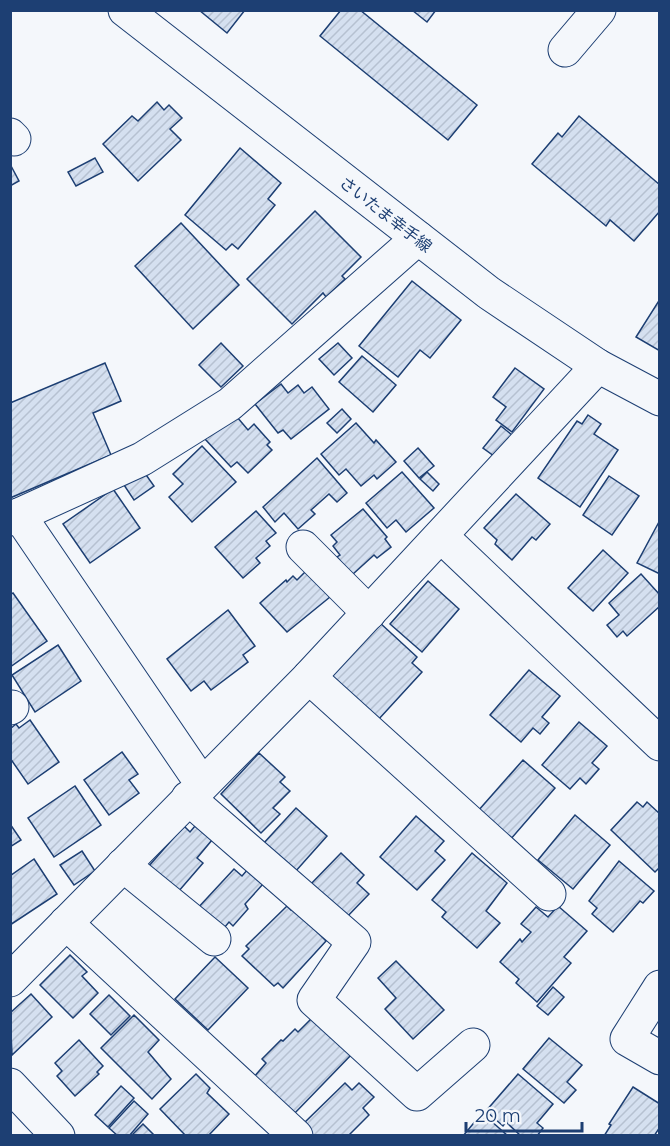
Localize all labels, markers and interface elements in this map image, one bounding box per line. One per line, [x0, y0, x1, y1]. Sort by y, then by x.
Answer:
street label: さいたま幸手線 [336, 173, 435, 256]
scale bar [466, 1095, 582, 1133]
text: 20 m [475, 1105, 521, 1127]

